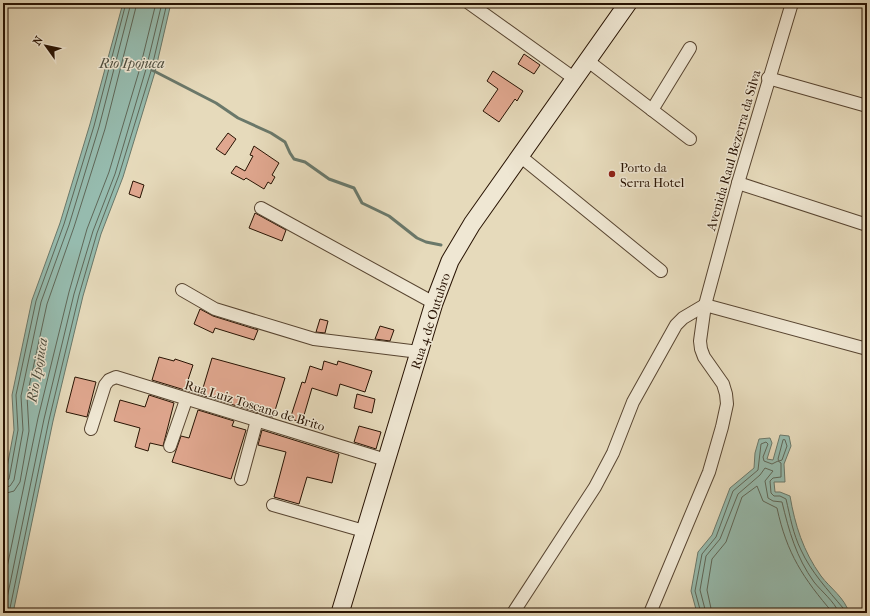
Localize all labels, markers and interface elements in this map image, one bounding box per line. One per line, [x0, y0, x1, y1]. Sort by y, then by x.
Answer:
north arrow [26, 26, 66, 66]
text: N [30, 33, 46, 48]
water label: Rio Ipojuca [98, 55, 165, 72]
street label: Avenida Raul Bezerra da Silva [703, 67, 764, 233]
place label: Porto da Serra Hotel [620, 160, 685, 190]
marker: Porto da Serra Hotel [607, 169, 617, 179]
street label: Rua 4 de Outubro [408, 271, 453, 371]
water label: Rio Ipojuca [23, 336, 52, 405]
street label: Rua Luiz Toscano de Brito [183, 377, 327, 434]

